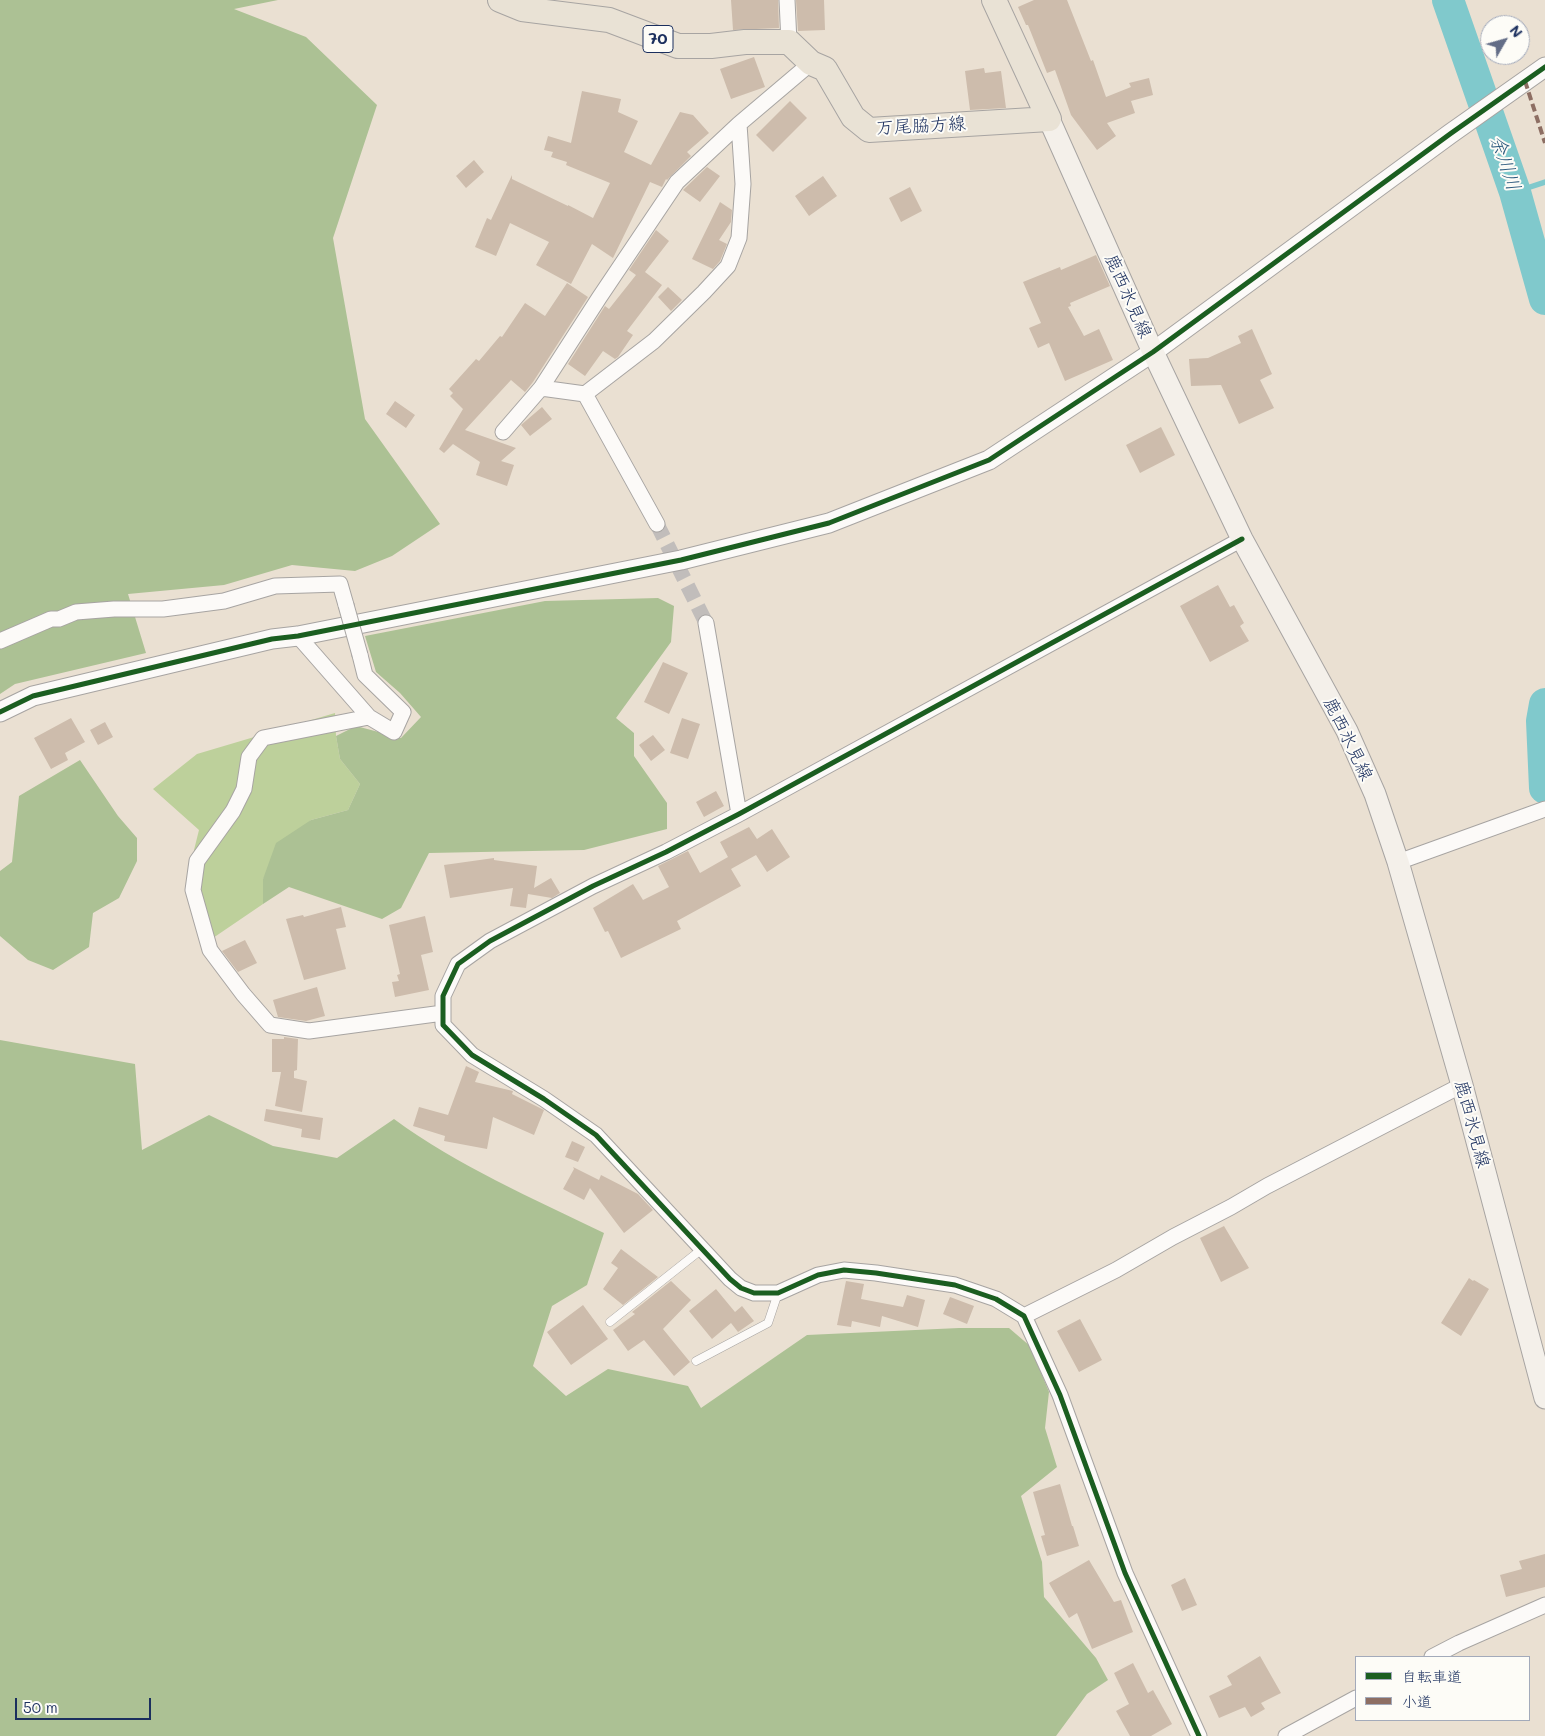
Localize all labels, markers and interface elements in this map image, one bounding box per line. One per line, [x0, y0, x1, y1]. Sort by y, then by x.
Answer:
north arrow [1480, 15, 1530, 65]
text: N [1506, 21, 1527, 41]
road number: 70 [643, 26, 673, 52]
street label: 万尾脇方線 [875, 113, 967, 139]
water label: 余川川 [1485, 132, 1525, 194]
street label: 鹿西氷見線 [1100, 250, 1156, 342]
street label: 鹿西氷見線 [1319, 694, 1377, 784]
street label: 鹿西氷見線 [1450, 1078, 1494, 1170]
legend [1355, 1656, 1530, 1721]
text: 自転車道 [1402, 1666, 1462, 1686]
scale bar [18, 1688, 154, 1720]
text: 小道 [1402, 1691, 1432, 1711]
text: 50 m [23, 1697, 58, 1717]

